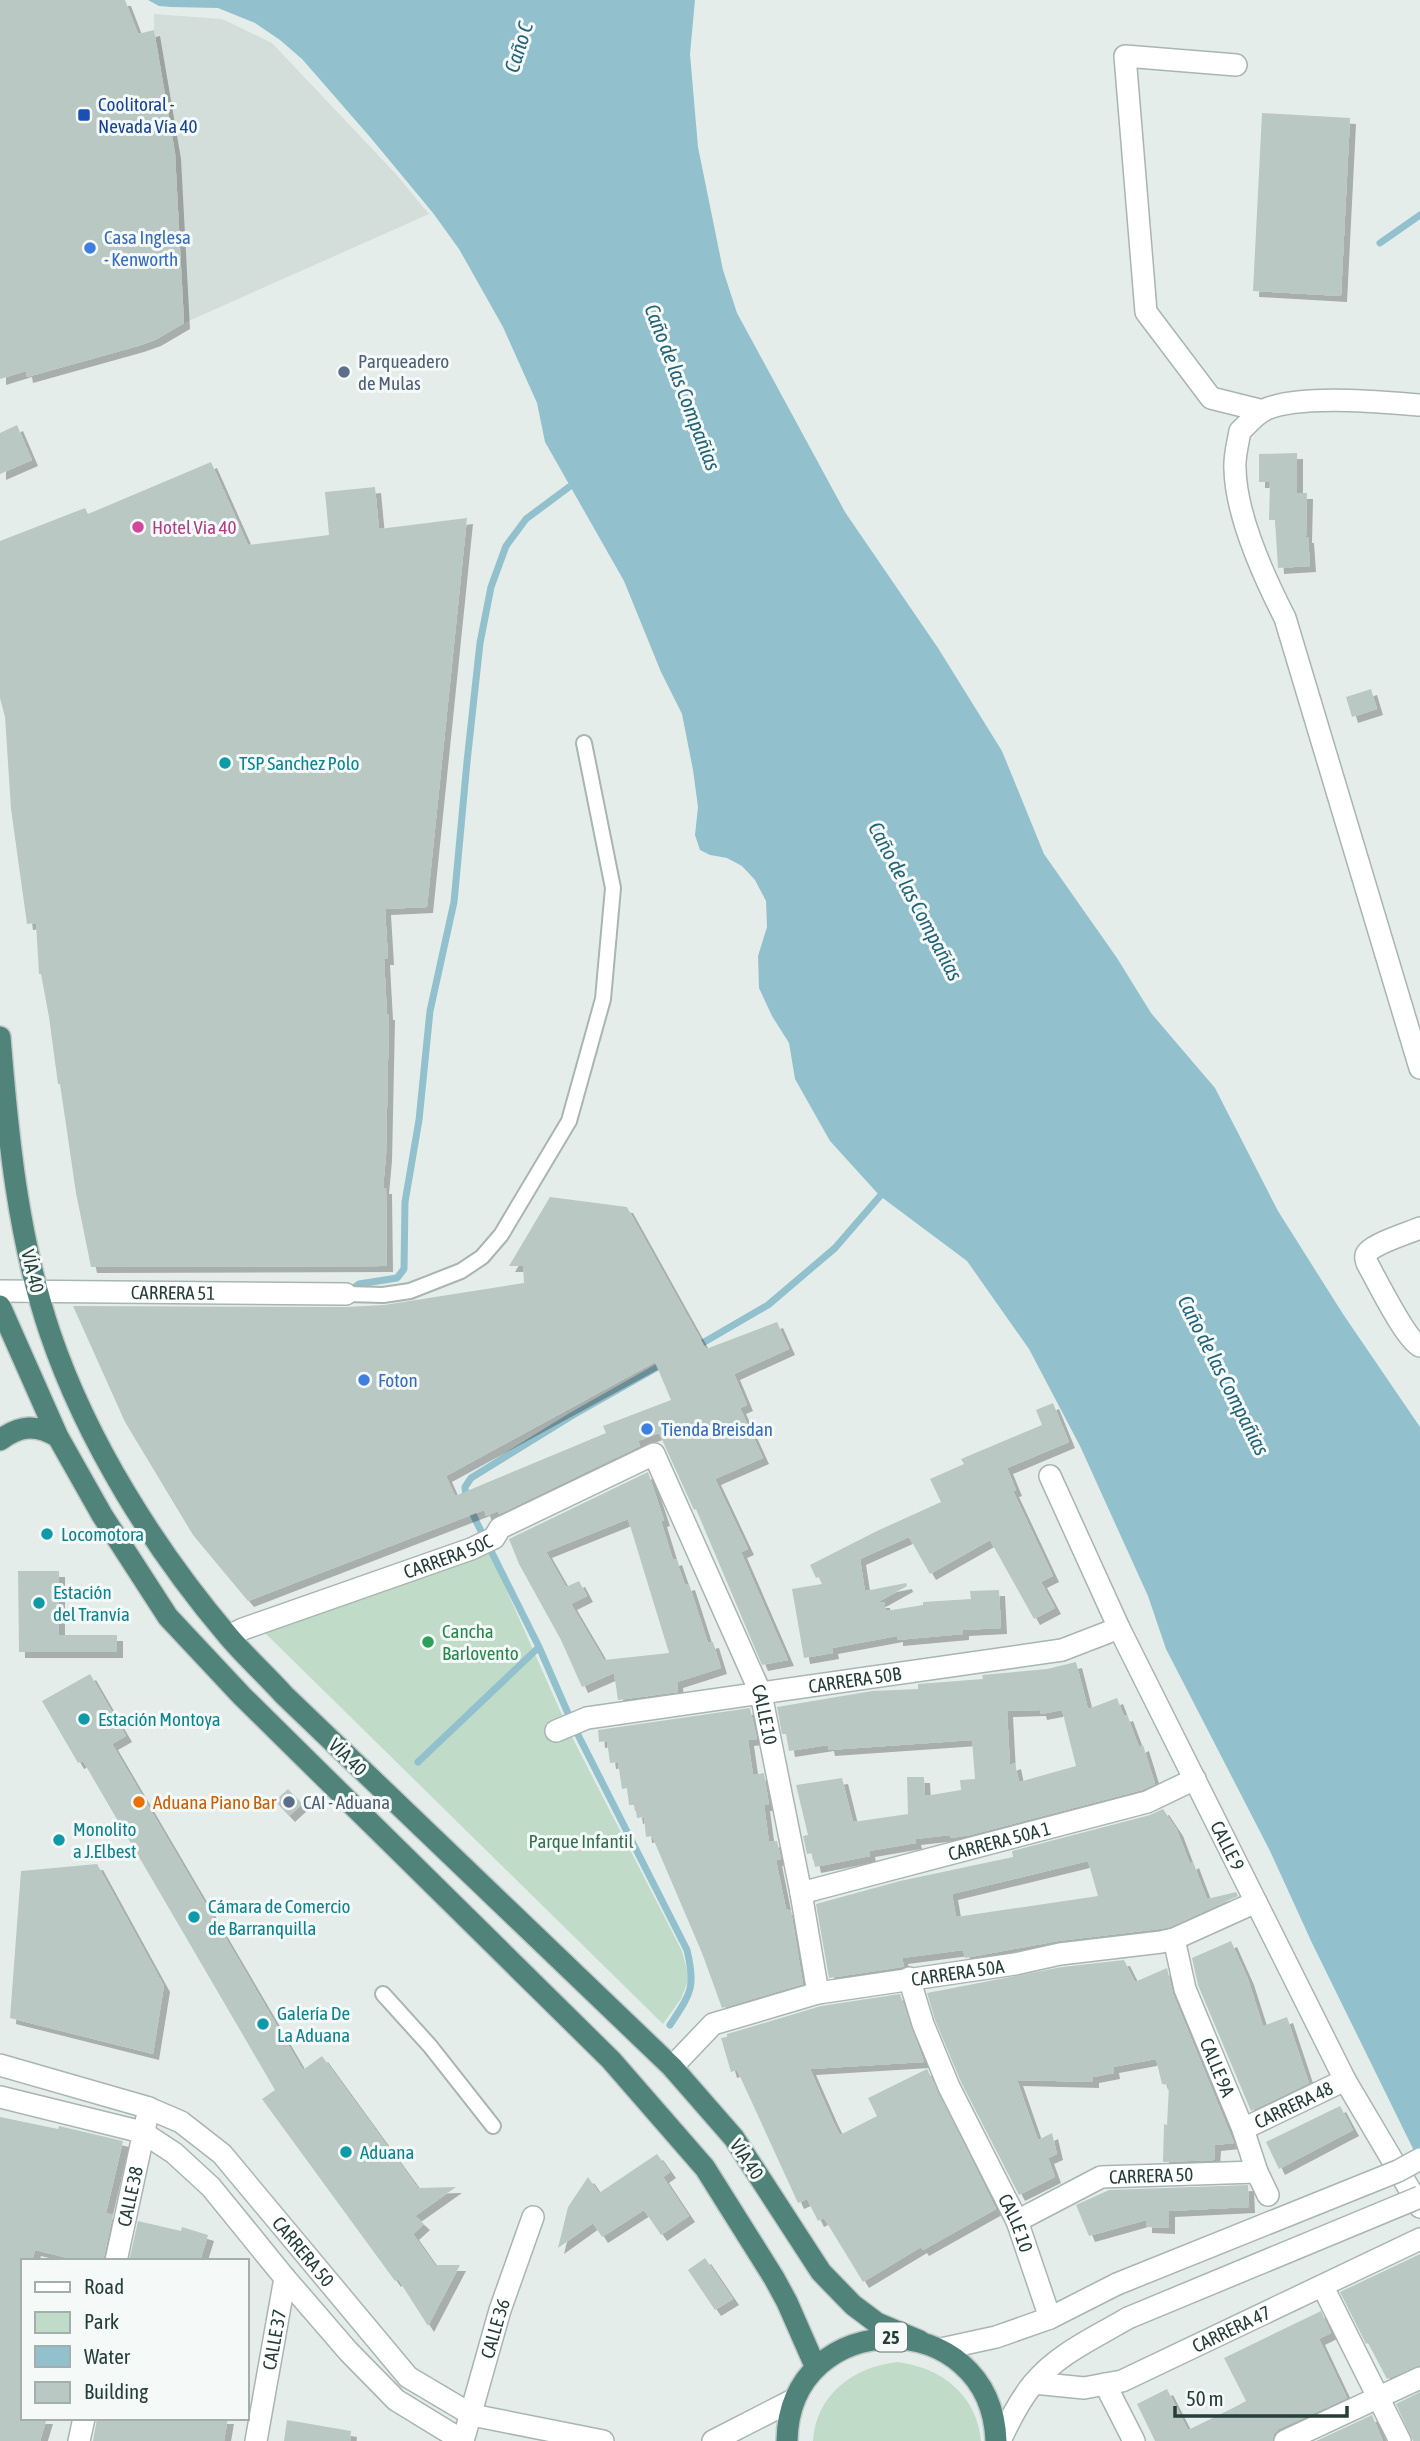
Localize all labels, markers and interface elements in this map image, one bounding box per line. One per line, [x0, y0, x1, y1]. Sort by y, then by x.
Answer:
water label: Caño C [499, 18, 537, 75]
place label: Coolitoral - Nevada Vía 40 [98, 93, 198, 137]
marker: Coolitoral - Nevada Vía 40 [76, 107, 92, 123]
place label: Casa Inglesa - Kenworth [104, 226, 191, 270]
marker: Casa Inglesa - Kenworth [82, 240, 98, 256]
water label: Caño de las Compañias [640, 300, 726, 474]
place label: Parqueadero de Mulas [358, 350, 449, 394]
marker: Parqueadero de Mulas [336, 364, 352, 380]
place label: Hotel Via 40 [152, 516, 237, 538]
marker: Hotel Via 40 [130, 519, 146, 535]
place label: TSP Sanchez Polo [239, 752, 359, 774]
marker: TSP Sanchez Polo [217, 755, 233, 771]
water label: Caño de las Compañias [864, 818, 968, 984]
street label: VÍA 40 [17, 1247, 49, 1295]
street label: CARRERA 51 [131, 1281, 215, 1304]
water label: Caño de las Compañias [1173, 1291, 1275, 1459]
place label: Foton [378, 1369, 418, 1391]
marker: Foton [356, 1372, 372, 1388]
place label: Tienda Breisdan [661, 1418, 773, 1440]
marker: Tienda Breisdan [639, 1421, 655, 1437]
place label: Locomotora [61, 1523, 144, 1545]
marker: Locomotora [39, 1526, 55, 1542]
street label: CARRERA 50C [401, 1529, 496, 1583]
place label: Estación del Tranvía [53, 1581, 130, 1625]
marker: Estación del Tranvía [31, 1595, 47, 1611]
place label: Cancha Barlovento [442, 1620, 519, 1664]
marker: Cancha Barlovento [420, 1634, 436, 1650]
street label: CARRERA 50B [807, 1662, 902, 1697]
street label: CALLE 10 [747, 1681, 782, 1747]
place label: Estación Montoya [98, 1708, 221, 1730]
marker: Estación Montoya [76, 1711, 92, 1727]
street label: VÍA 40 [325, 1734, 371, 1780]
place label: Aduana Piano Bar [153, 1791, 277, 1813]
place label: CAI - Aduana [303, 1791, 390, 1813]
marker: Aduana Piano Bar [131, 1794, 147, 1810]
marker: CAI - Aduana [281, 1794, 297, 1810]
street label: CARRERA 50A 1 [946, 1817, 1053, 1865]
street label: CALLE 9 [1206, 1817, 1249, 1874]
place label: Monolito a J.Elbest [73, 1818, 136, 1862]
park label: Parque Infantil [528, 1830, 634, 1852]
marker: Monolito a J.Elbest [51, 1832, 67, 1848]
place label: Cámara de Comercio de Barranquilla [208, 1895, 351, 1939]
marker: Cámara de Comercio de Barranquilla [186, 1909, 202, 1925]
street label: CARRERA 50A [910, 1955, 1006, 1990]
place label: Galería De La Aduana [277, 2002, 350, 2046]
marker: Galería De La Aduana [255, 2016, 271, 2032]
street label: CALLE 9A [1196, 2035, 1240, 2101]
street label: CARRERA 48 [1251, 2077, 1336, 2133]
street label: VÍA 40 [726, 2135, 768, 2183]
place label: Aduana [360, 2141, 414, 2163]
marker: Aduana [338, 2144, 354, 2160]
street label: CARRERA 50 [1109, 2163, 1194, 2188]
street label: CALLE 38 [113, 2164, 147, 2229]
street label: CALLE 10 [994, 2190, 1038, 2255]
street label: CARRERA 50 [268, 2212, 339, 2291]
legend [21, 2259, 248, 2420]
text: Road [84, 2274, 124, 2298]
street label: CALLE 36 [476, 2295, 514, 2361]
street label: CARRERA 47 [1189, 2301, 1274, 2357]
street label: CALLE 37 [258, 2308, 290, 2372]
text: Park [84, 2309, 119, 2333]
road number: 25 [875, 2322, 907, 2351]
text: Water [84, 2344, 131, 2368]
scale bar [1175, 2374, 1346, 2418]
text: Building [84, 2379, 148, 2403]
text: 50 m [1186, 2386, 1224, 2410]

